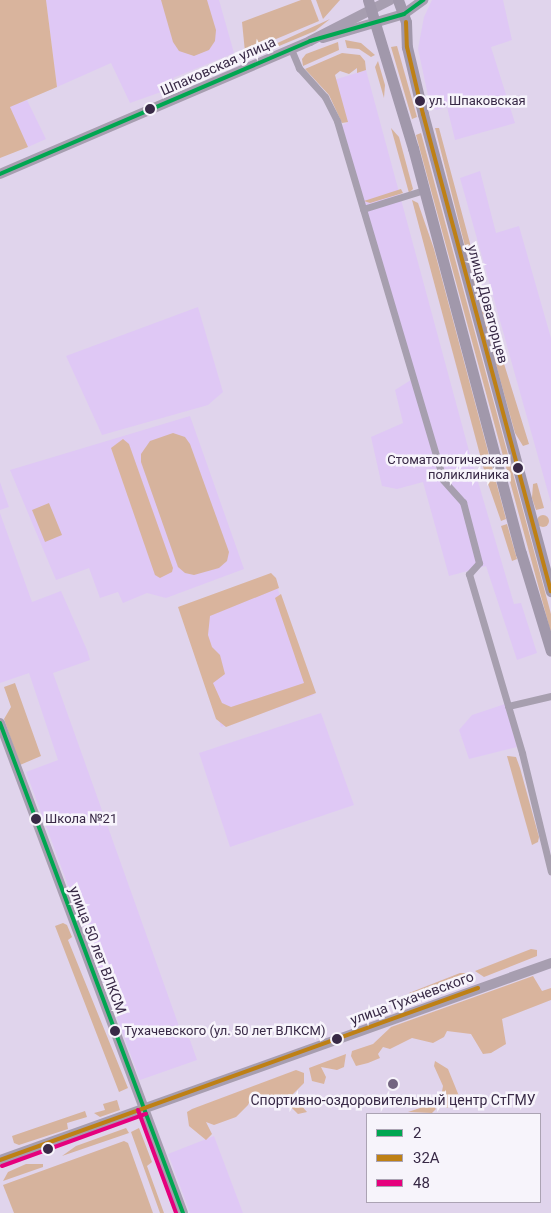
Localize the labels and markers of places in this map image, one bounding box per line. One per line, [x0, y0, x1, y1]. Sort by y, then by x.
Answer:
place label: ул. Шпаковская [429, 93, 526, 109]
marker: ул. Шпаковская [415, 96, 425, 106]
unlabelled marker [145, 104, 155, 114]
place label: Стоматологическая поликлиника [387, 453, 509, 484]
marker: Стоматологическая поликлиника [513, 463, 523, 473]
place label: Школа №21 [45, 811, 117, 827]
marker: Школа №21 [31, 814, 41, 824]
place label: Тухачевского (ул. 50 лет ВЛКСМ) [124, 1023, 325, 1039]
marker: Тухачевского (ул. 50 лет ВЛКСМ) [110, 1026, 120, 1036]
unlabelled marker [332, 1034, 342, 1044]
marker: Спортивно-оздоровительный центр СтГМУ [387, 1078, 399, 1090]
place label: Спортивно-оздоровительный центр СтГМУ [250, 1092, 536, 1108]
unlabelled marker [43, 1144, 53, 1154]

